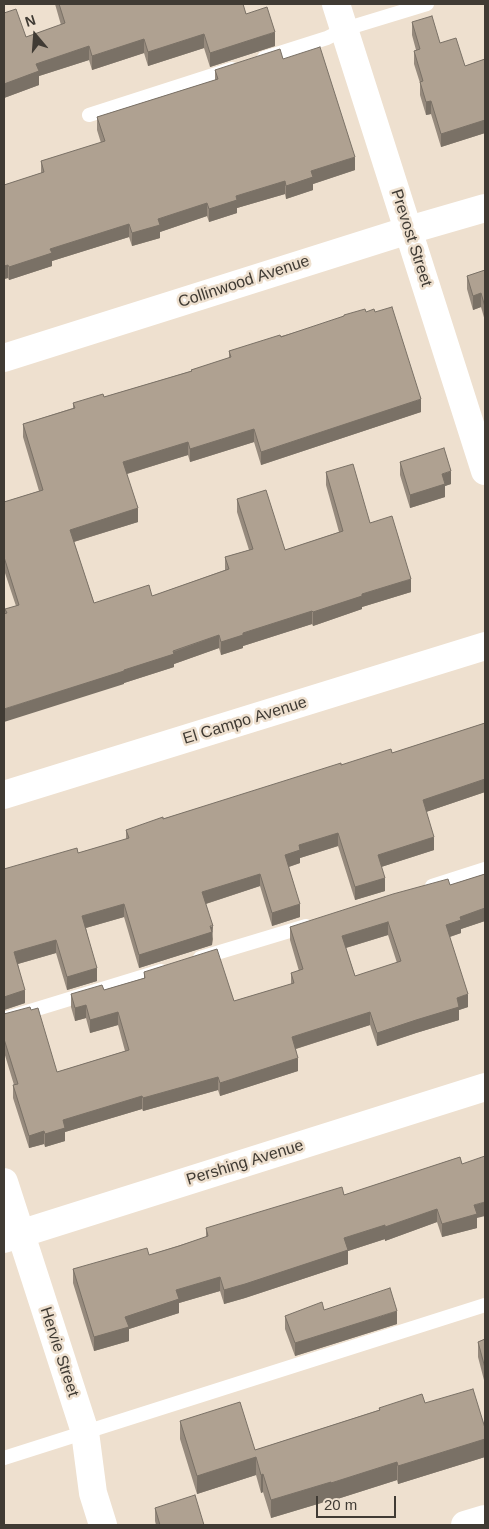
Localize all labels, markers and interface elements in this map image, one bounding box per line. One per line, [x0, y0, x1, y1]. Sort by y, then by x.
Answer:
north arrow [10, 10, 60, 60]
text: N [23, 12, 38, 30]
street label: Prevost Street [386, 187, 436, 289]
street label: Collinwood Avenue [176, 252, 312, 312]
street label: El Campo Avenue [181, 693, 309, 749]
street label: Pershing Avenue [184, 1136, 306, 1190]
street label: Hervie Street [35, 1305, 83, 1399]
scale bar [319, 1486, 399, 1518]
text: 20 m [324, 1496, 357, 1513]

